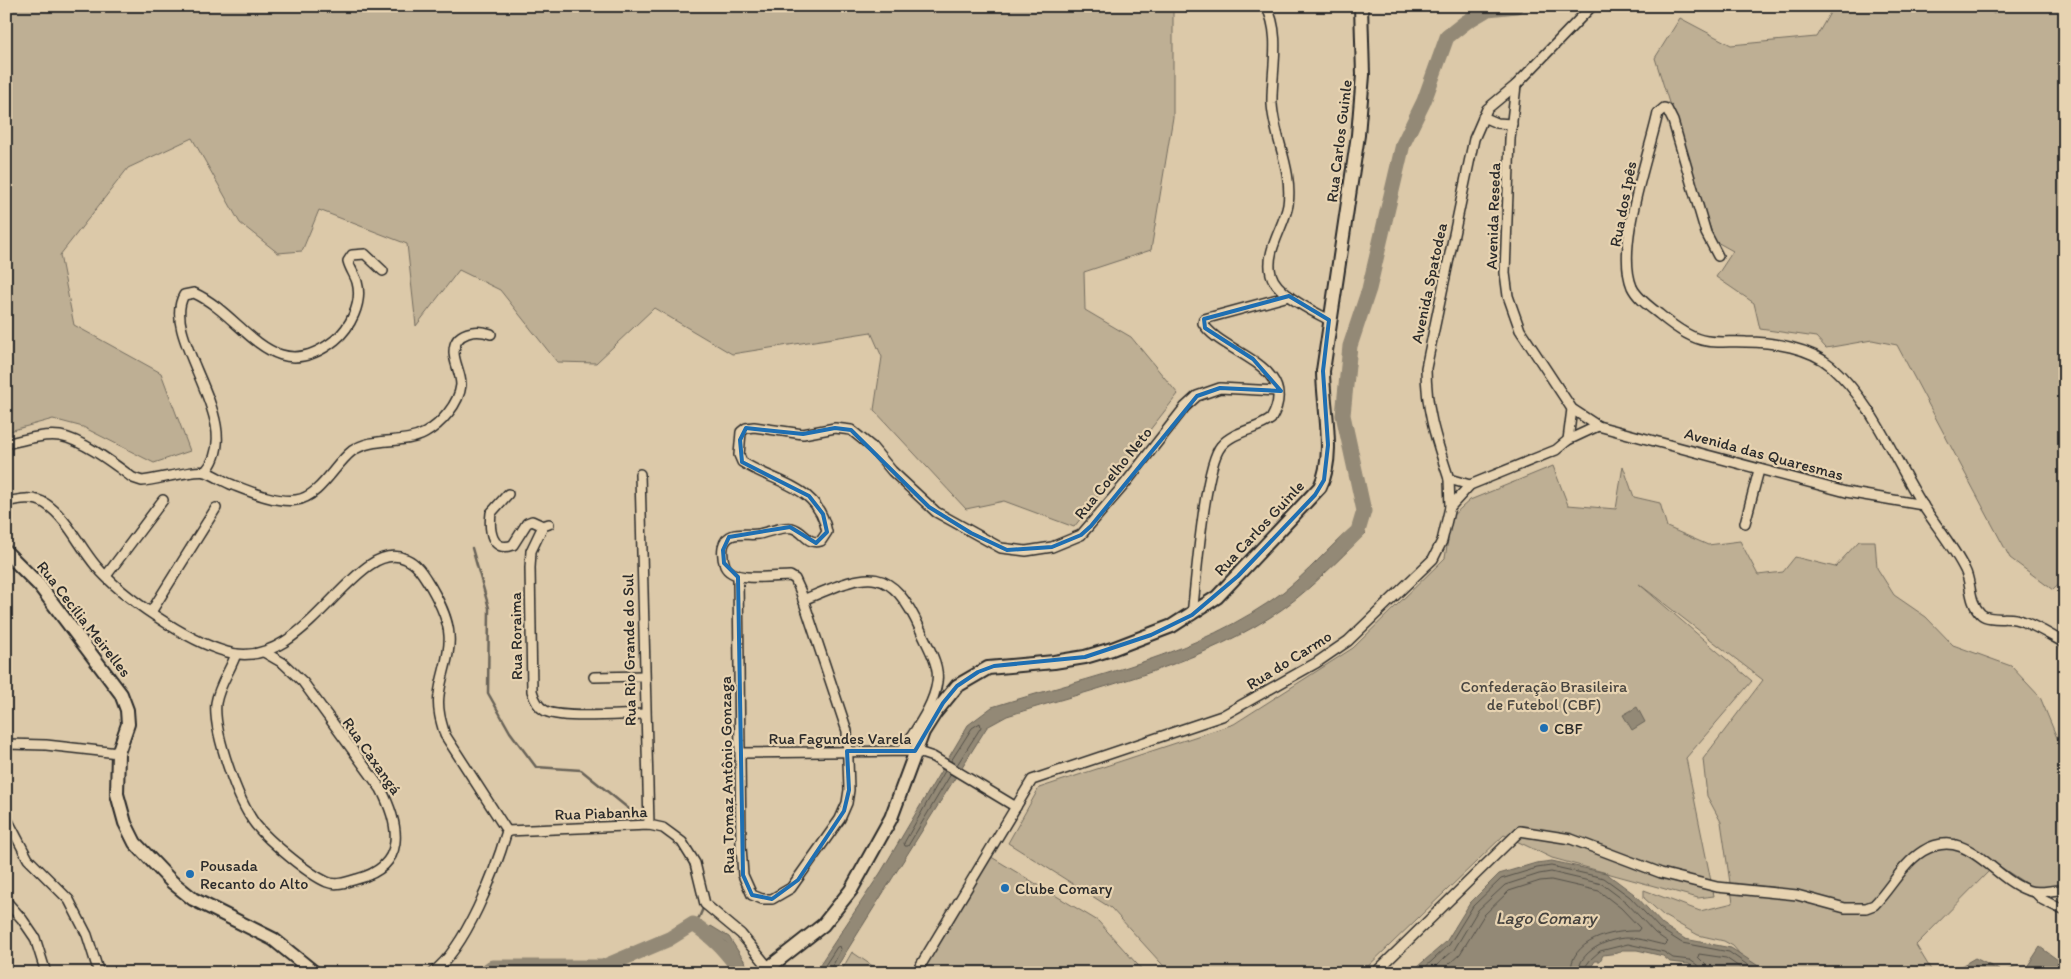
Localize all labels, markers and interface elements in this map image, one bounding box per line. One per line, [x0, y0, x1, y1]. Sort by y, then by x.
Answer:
street label: Rua Carlos Guinle [1322, 79, 1356, 203]
street label: Rua dos Ipês [1605, 160, 1641, 248]
street label: Avenida Reseda [1482, 161, 1504, 270]
street label: Avenida Spatodea [1407, 220, 1451, 345]
street label: Rua Coelho Neto [1070, 423, 1156, 523]
street label: Avenida das Quaresmas [1682, 424, 1846, 484]
street label: Rua Carlos Guinle [1210, 476, 1308, 580]
street label: Rua Cecília Meirelles [33, 557, 135, 681]
street label: Rua Rio Grande do Sul [618, 573, 640, 726]
street label: Rua Roraima [506, 591, 526, 680]
street label: Rua do Carmo [1243, 626, 1335, 694]
street label: Rua Tomaz Antônio Gonzaga [716, 676, 738, 874]
park label: Confederação Brasileira de Futebol (CBF) [1461, 677, 1628, 714]
street label: Rua Caxangá [338, 714, 406, 799]
place label: CBF [1554, 719, 1583, 738]
marker: CBF [1538, 722, 1550, 734]
street label: Rua Fagundes Varela [769, 729, 912, 748]
street label: Rua Piabanha [554, 802, 649, 824]
place label: Pousada Recanto do Alto [200, 856, 308, 893]
marker: Pousada Recanto do Alto [184, 868, 196, 880]
place label: Clube Comary [1015, 879, 1113, 898]
marker: Clube Comary [999, 882, 1011, 894]
water label: Lago Comary [1495, 907, 1599, 929]

